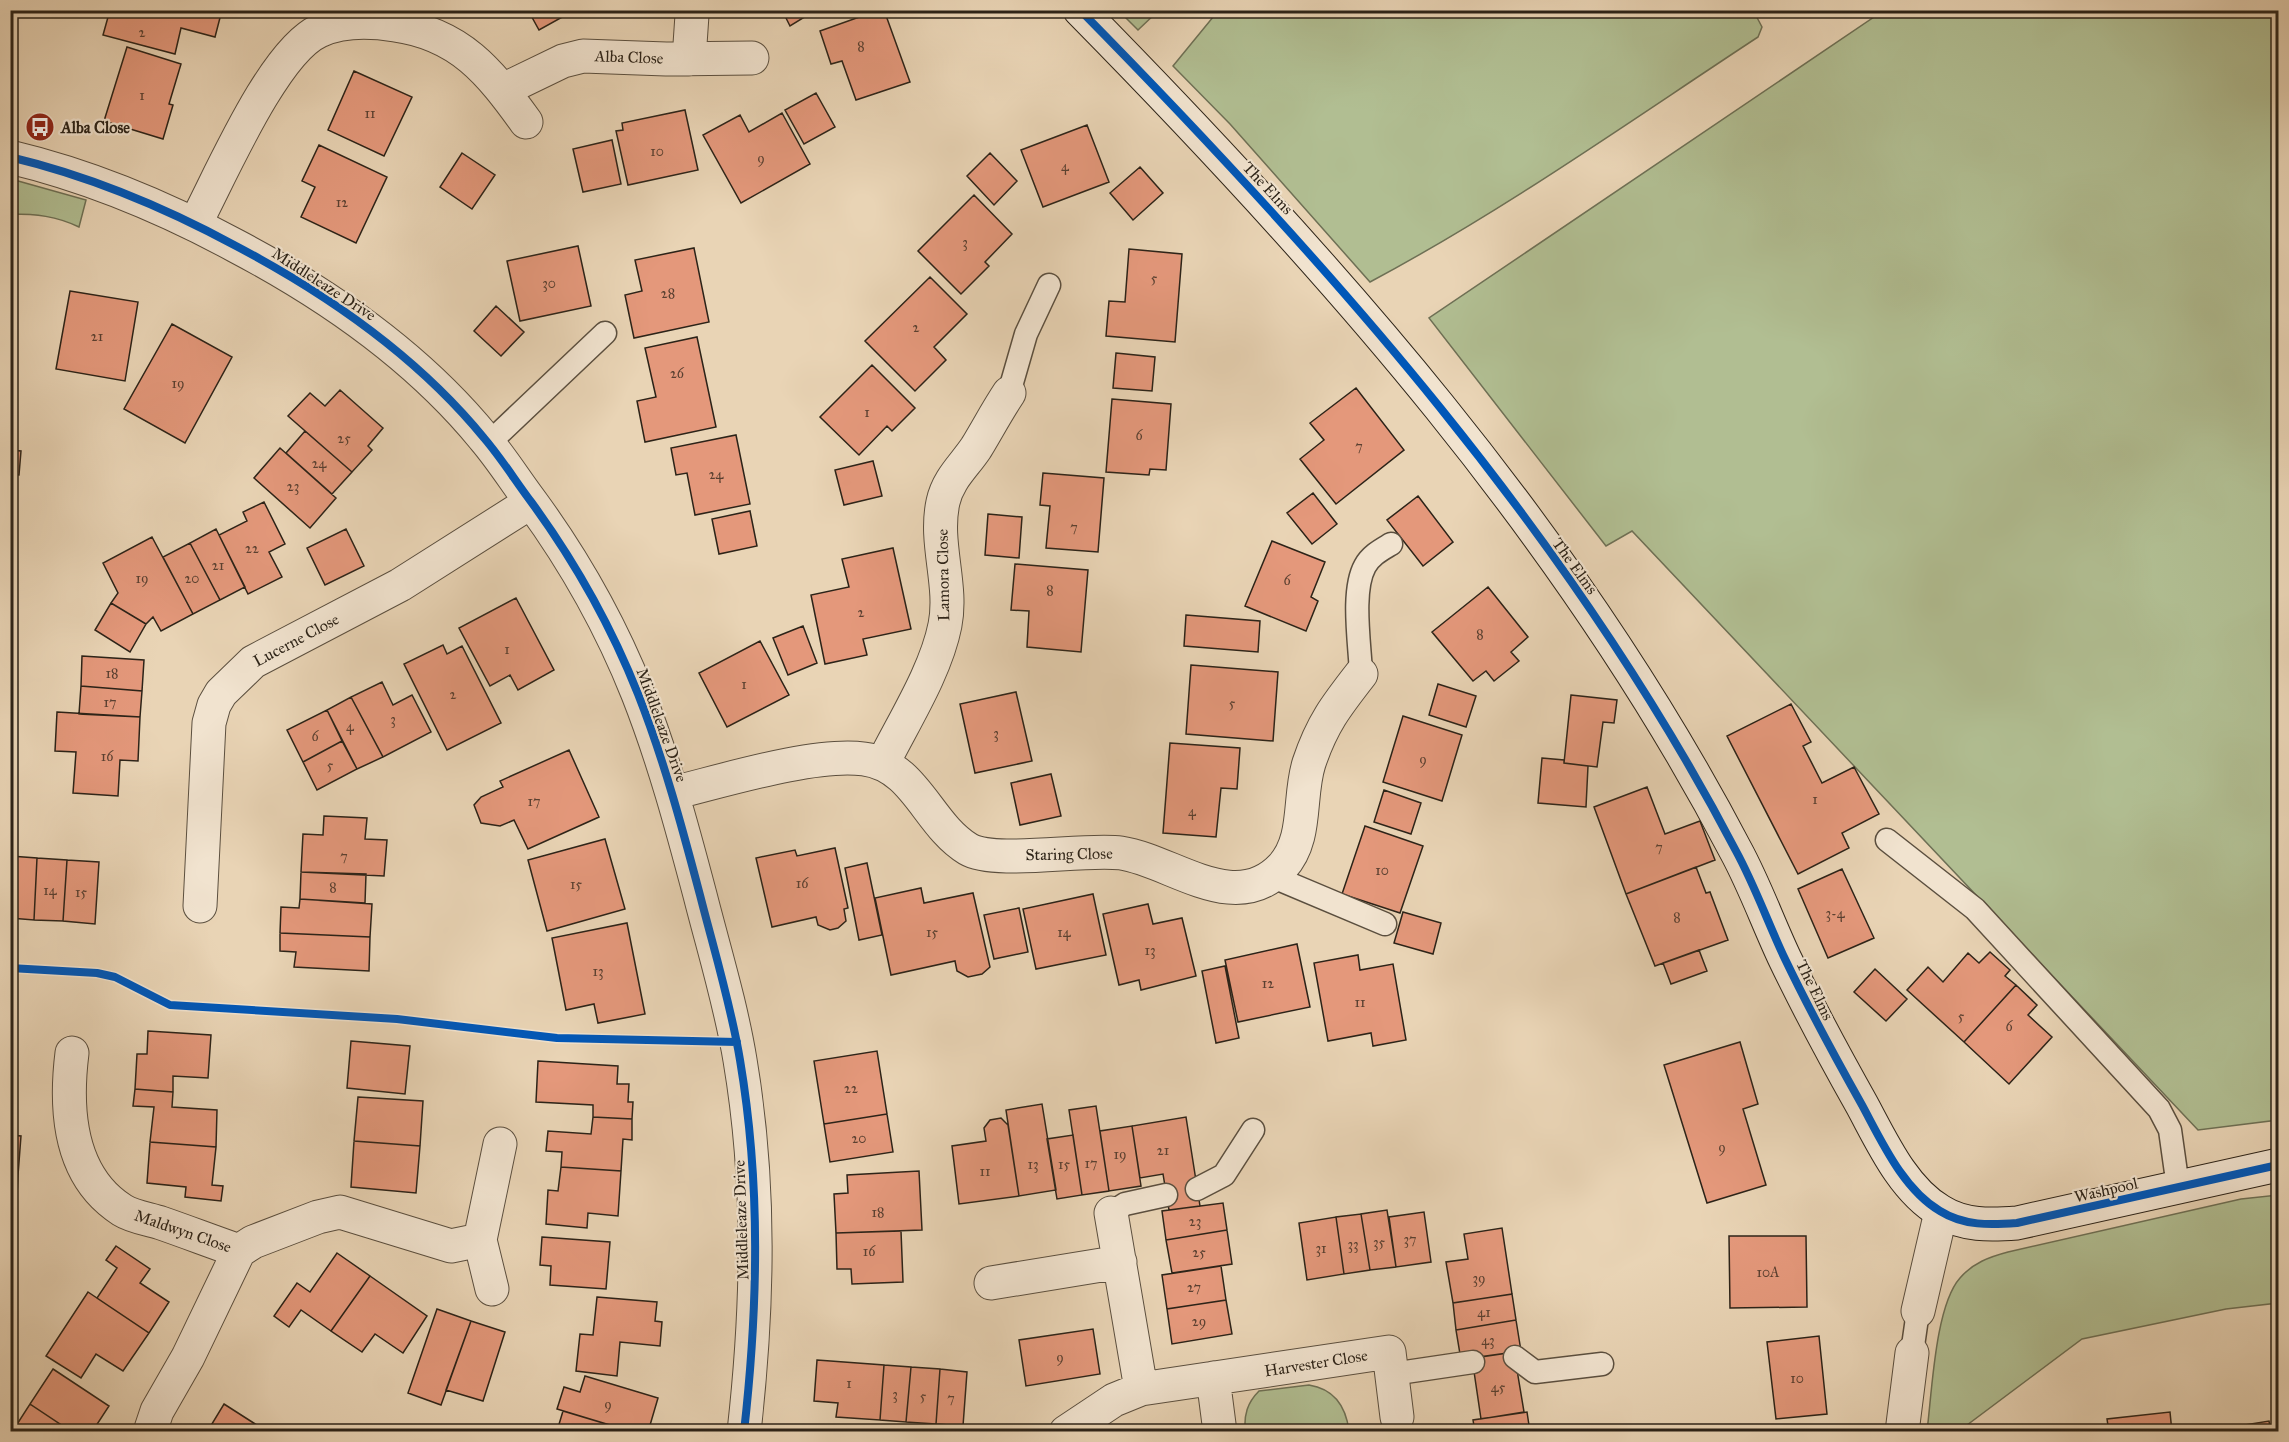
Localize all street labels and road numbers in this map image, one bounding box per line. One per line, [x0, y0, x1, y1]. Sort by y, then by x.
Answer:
street label: Alba Close [593, 46, 664, 68]
street label: The Elms [1239, 158, 1297, 218]
street label: Middleleaze Drive [268, 243, 380, 325]
street label: Lamora Close [933, 528, 953, 621]
street label: The Elms [1548, 534, 1602, 598]
street label: Lucerne Close [250, 609, 342, 671]
street label: Middleleaze Drive [633, 665, 692, 785]
street label: Staring Close [1025, 844, 1113, 865]
street label: The Elms [1792, 957, 1838, 1024]
street label: Middleleaze Drive [729, 1159, 753, 1280]
street label: Washpool [2072, 1173, 2140, 1207]
street label: Maldwyn Close [132, 1206, 234, 1257]
street label: Harvester Close [1263, 1345, 1369, 1381]

